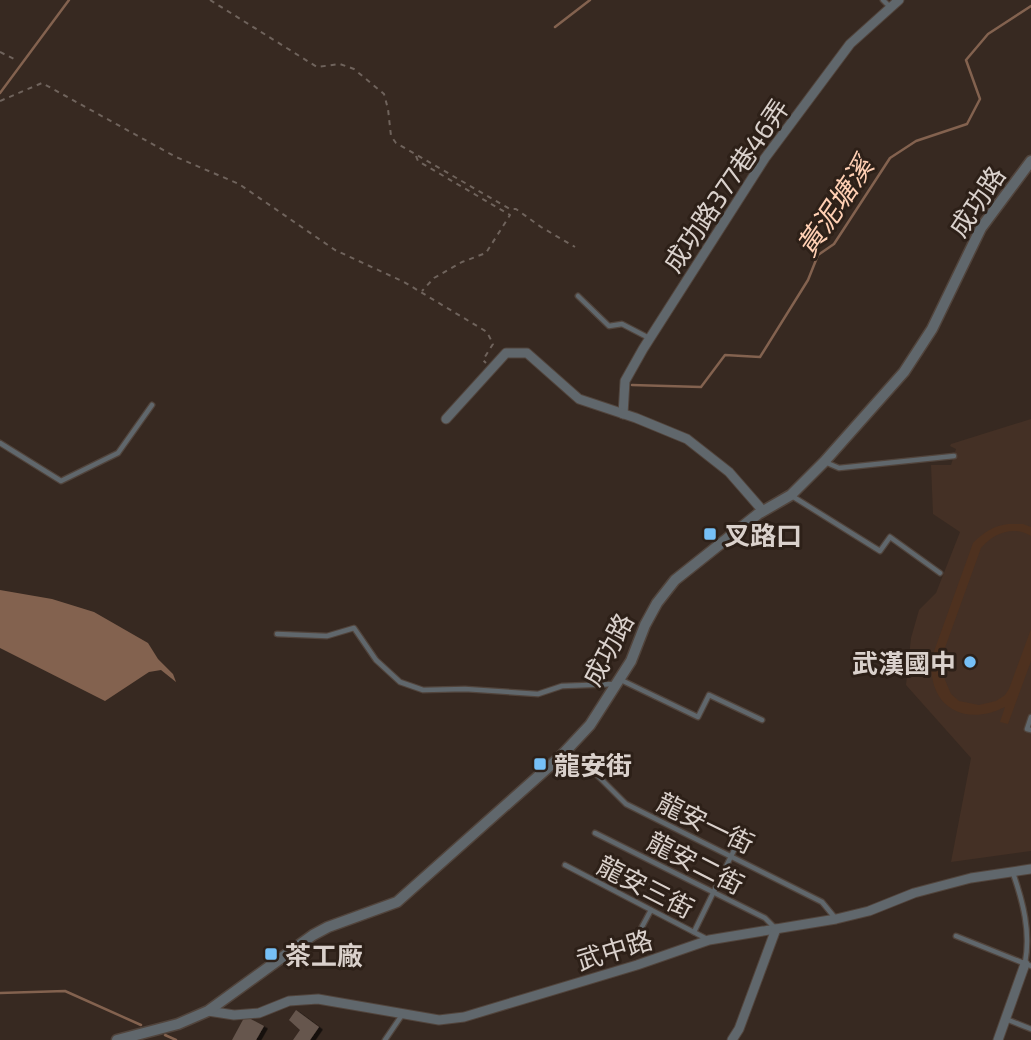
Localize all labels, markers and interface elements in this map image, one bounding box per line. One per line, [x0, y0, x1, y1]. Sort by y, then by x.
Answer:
street label: 成功路377巷46弄 [656, 93, 794, 277]
water label: 黃泥塘溪 [789, 147, 882, 262]
street label: 成功路 [941, 160, 1011, 242]
place label: 叉路口 [724, 519, 802, 550]
marker: 叉路口 [702, 526, 718, 542]
street label: 成功路 [575, 607, 639, 691]
place label: 武漢國中 [852, 647, 956, 678]
marker: 武漢國中 [962, 654, 978, 670]
place label: 龍安街 [554, 749, 632, 780]
marker: 龍安街 [532, 756, 548, 772]
street label: 龍安一街 [652, 785, 760, 859]
street label: 龍安二街 [643, 825, 749, 899]
street label: 龍安三街 [593, 849, 699, 923]
street label: 武中路 [572, 923, 656, 975]
place label: 茶工廠 [285, 939, 363, 970]
marker: 茶工廠 [263, 946, 279, 962]

